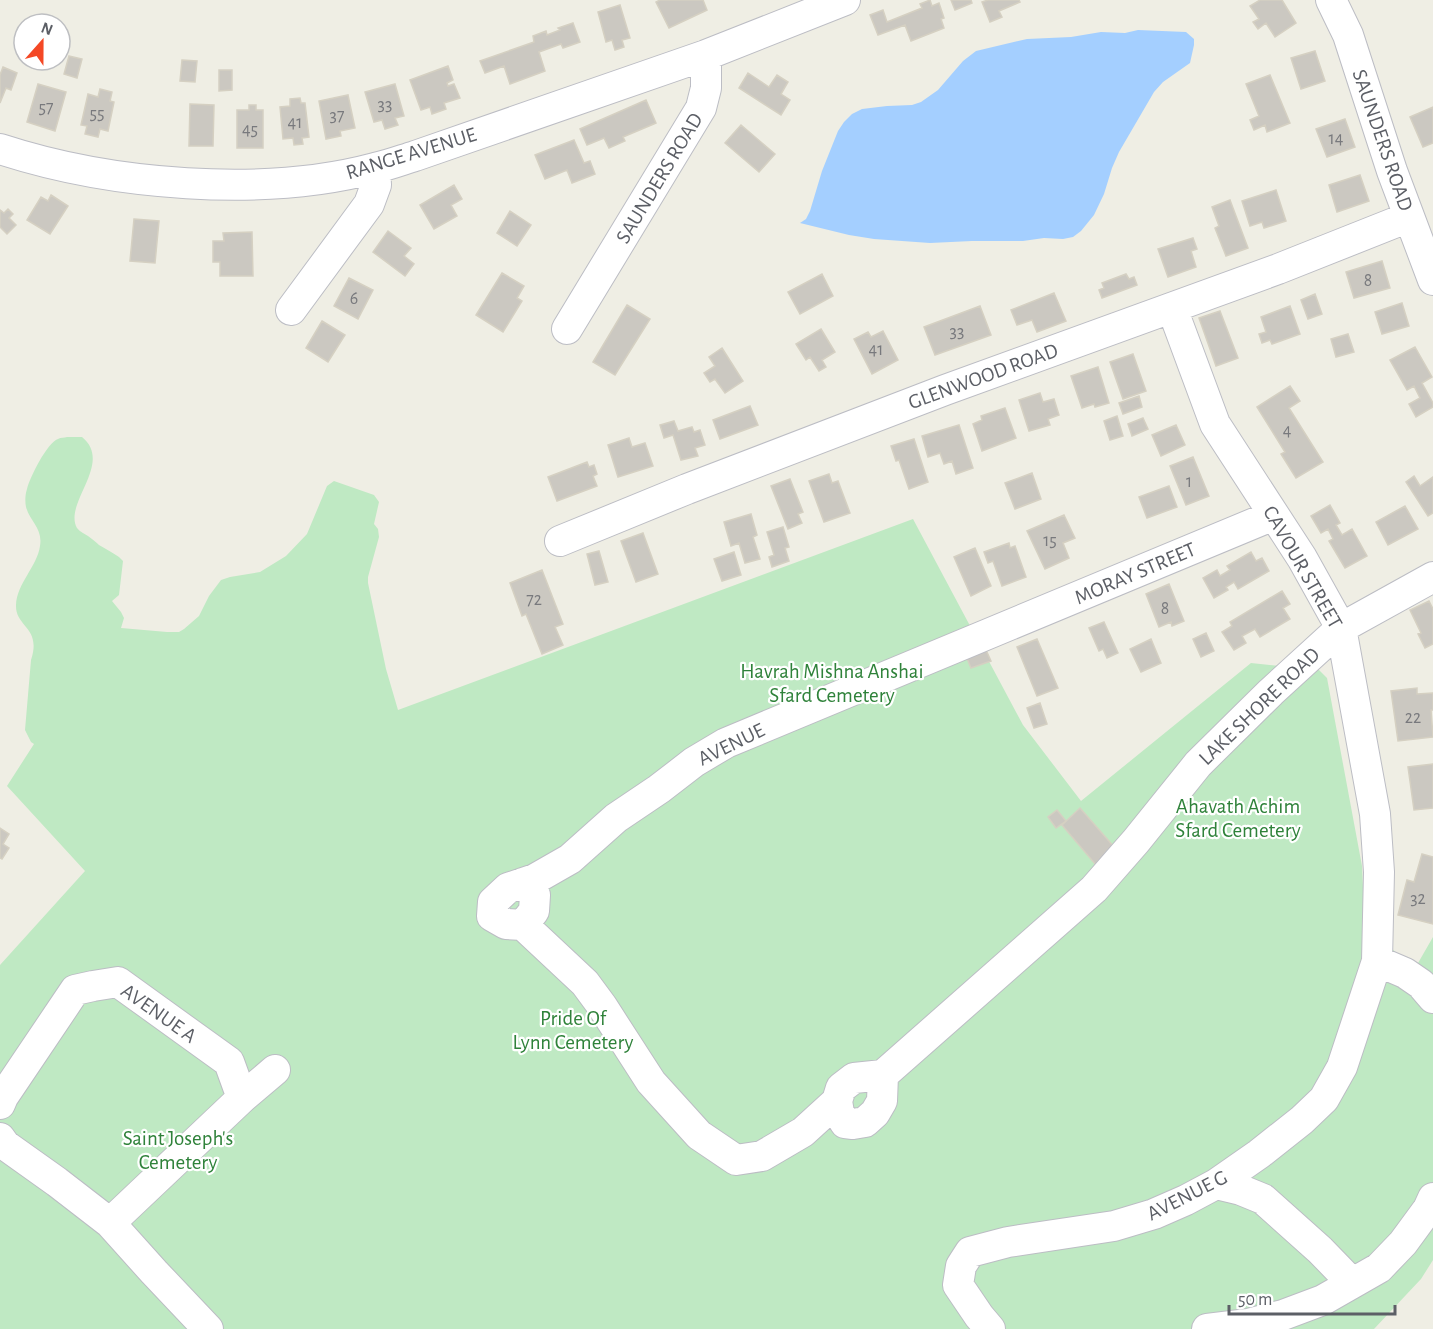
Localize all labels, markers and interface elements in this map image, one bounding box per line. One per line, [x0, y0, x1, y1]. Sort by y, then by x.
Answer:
north arrow [12, 12, 72, 72]
text: N [39, 19, 55, 38]
street label: SAUNDERS ROAD [1348, 67, 1417, 214]
house number: 33 [378, 96, 392, 114]
house number: 57 [38, 99, 54, 117]
house number: 55 [89, 105, 105, 123]
house number: 37 [330, 107, 344, 125]
street label: SAUNDERS ROAD [612, 109, 707, 247]
house number: 41 [288, 114, 302, 132]
house number: 45 [242, 121, 258, 139]
street label: RANGE AVENUE [343, 124, 479, 183]
house number: 14 [1329, 130, 1344, 148]
house number: 8 [1364, 272, 1372, 290]
house number: 6 [350, 290, 358, 308]
house number: 33 [950, 323, 964, 341]
street label: GLENWOOD ROAD [905, 340, 1061, 413]
house number: 41 [869, 341, 883, 359]
house number: 4 [1283, 422, 1292, 440]
house number: 1 [1186, 473, 1192, 491]
street label: CAVOUR STREET [1259, 502, 1346, 632]
house number: 15 [1043, 532, 1057, 550]
street label: MORAY STREET [1072, 539, 1199, 608]
house number: 72 [526, 591, 542, 609]
house number: 8 [1161, 600, 1169, 618]
street label: LAKE SHORE ROAD [1195, 644, 1324, 769]
park label: Havrah Mishna Anshai Sfard Cemetery [740, 661, 924, 706]
house number: 22 [1405, 709, 1421, 727]
street label: AVENUE [695, 719, 768, 770]
park label: Ahavath Achim Sfard Cemetery [1175, 796, 1301, 841]
house number: 32 [1410, 890, 1426, 908]
street label: AVENUE A [117, 980, 200, 1047]
park label: Pride Of Lynn Cemetery [513, 1008, 633, 1053]
park label: Saint Joseph's Cemetery [123, 1128, 233, 1173]
street label: AVENUE G [1144, 1166, 1231, 1225]
scale bar [1229, 1278, 1396, 1316]
text: 50 m [1238, 1291, 1272, 1309]

